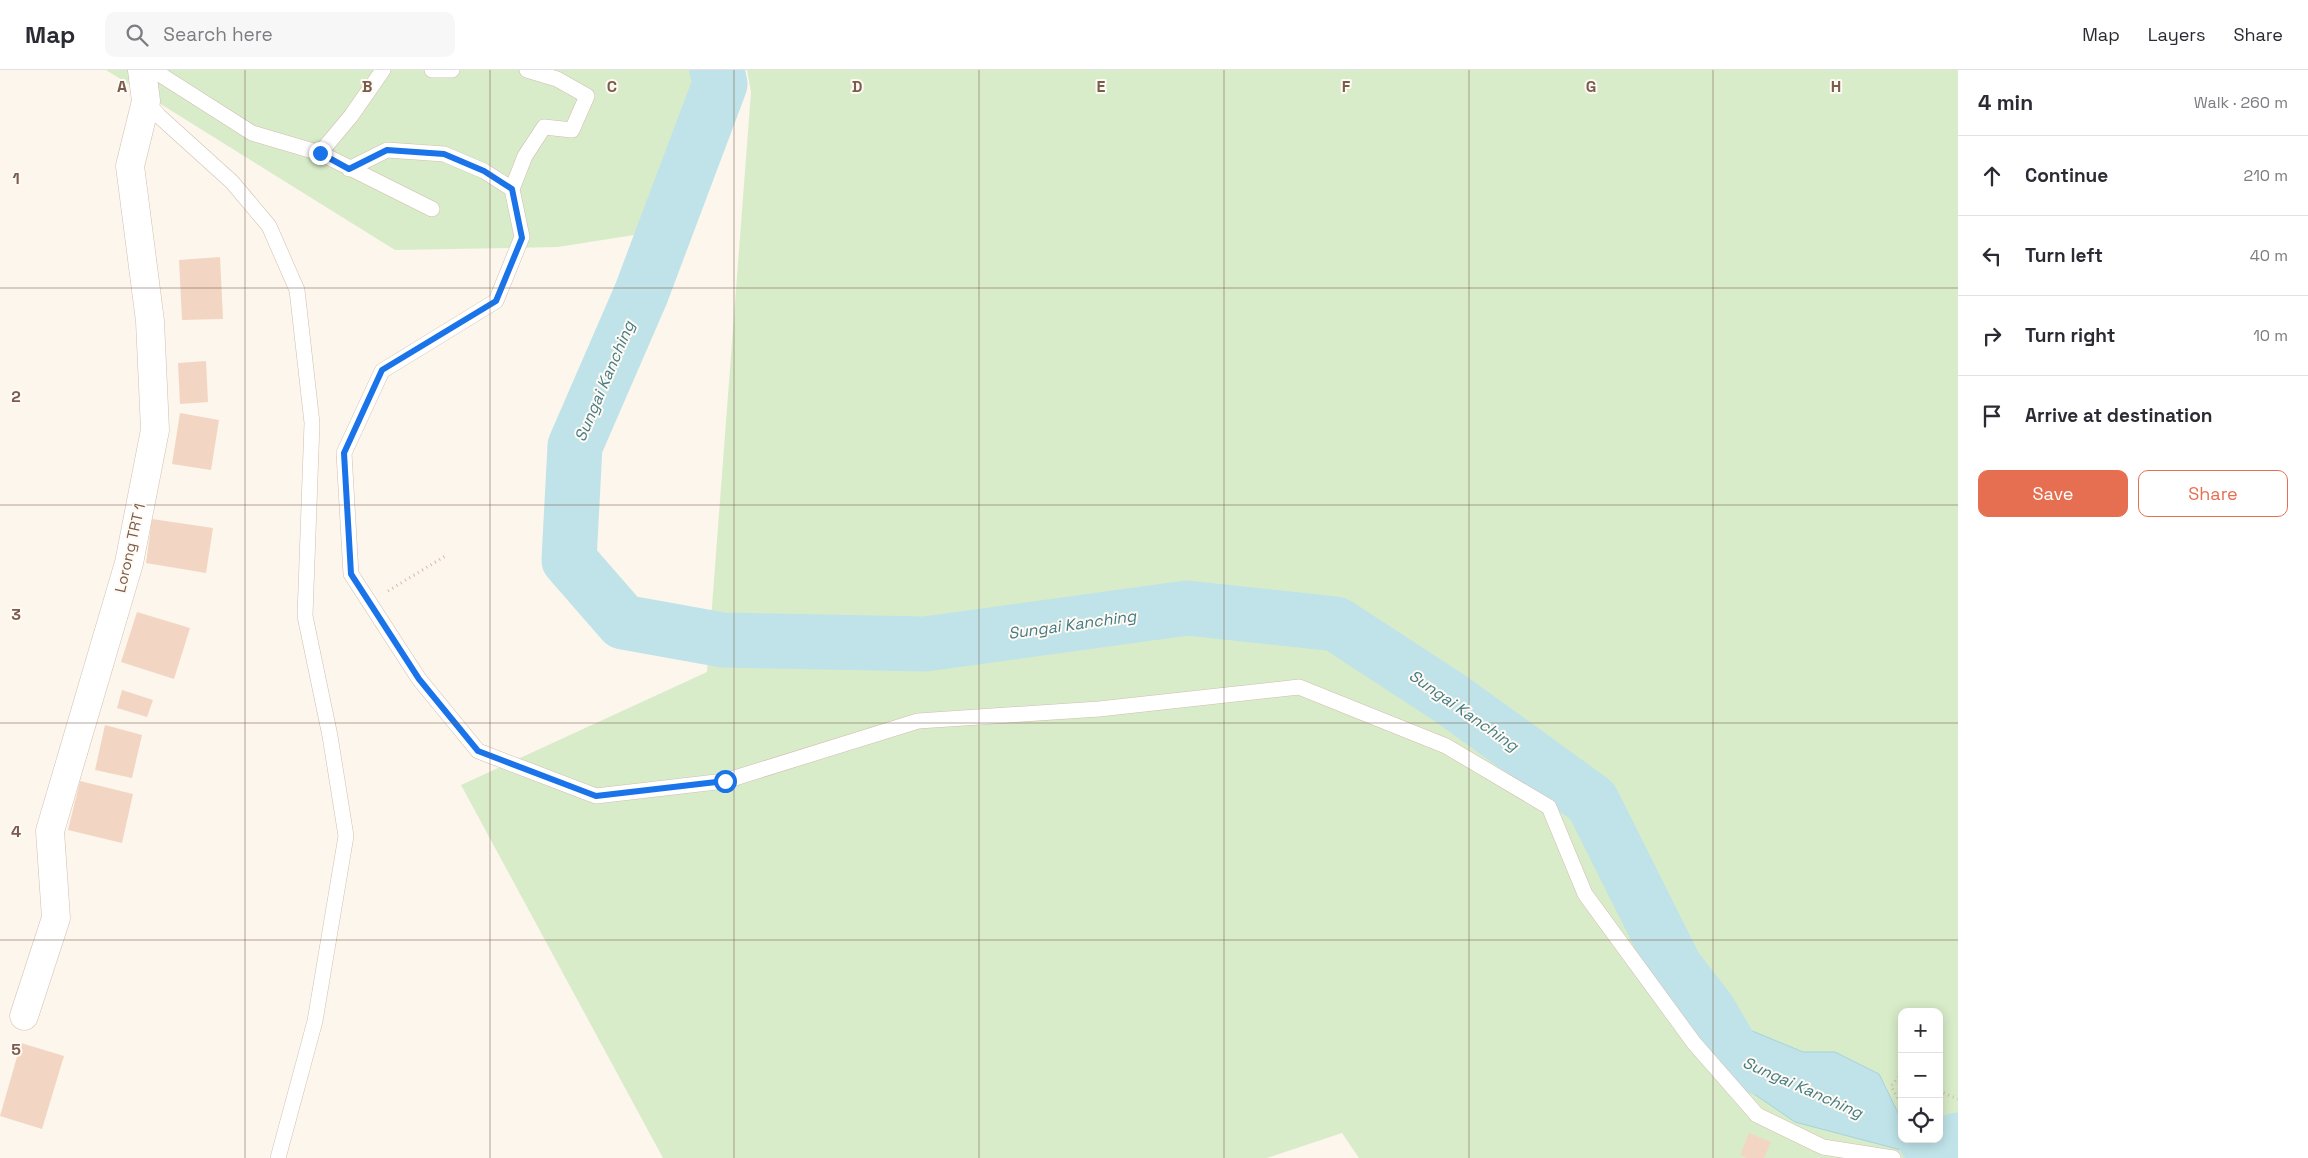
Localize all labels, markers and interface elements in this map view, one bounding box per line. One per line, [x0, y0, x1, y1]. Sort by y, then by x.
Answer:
search box [105, 12, 455, 57]
text: Map [25, 19, 75, 50]
icon: search [123, 21, 151, 49]
text: Search here [163, 22, 273, 47]
text: Map [2082, 23, 2120, 46]
text: Layers [2148, 23, 2205, 46]
text: Share [2233, 23, 2283, 46]
text: A [117, 76, 127, 97]
text: B [362, 76, 372, 97]
text: C [607, 76, 617, 97]
text: D [852, 76, 862, 97]
text: E [1097, 76, 1106, 97]
text: F [1342, 76, 1351, 97]
text: G [1586, 76, 1596, 97]
text: H [1831, 76, 1841, 97]
text: 4 min [1978, 89, 2033, 116]
text: Walk · 260 m [2194, 92, 2288, 113]
route end [309, 142, 332, 165]
icon: ahead [1978, 162, 2006, 190]
text: Continue [2025, 163, 2108, 188]
text: 210 m [2244, 165, 2288, 186]
text: 1 [12, 168, 20, 189]
icon: left [1978, 242, 2006, 270]
text: Turn left [2025, 243, 2103, 268]
text: 40 m [2250, 245, 2288, 266]
water label: Sungai Kanching [570, 317, 640, 445]
icon: right [1978, 322, 2006, 350]
text: Turn right [2025, 323, 2115, 348]
text: 10 m [2253, 325, 2288, 346]
text: 2 [11, 386, 21, 407]
icon: arrive [1978, 402, 2006, 430]
text: Arrive at destination [2025, 403, 2213, 428]
button: Save [1978, 470, 2128, 517]
button: Share [2138, 470, 2288, 517]
street label: Lorong TRT 1 [110, 501, 149, 594]
text: 3 [11, 604, 21, 625]
water label: Sungai Kanching [1007, 605, 1138, 644]
water label: Sungai Kanching [1405, 665, 1523, 756]
route start [714, 770, 737, 793]
text: 4 [11, 821, 21, 842]
map controls [1898, 1008, 1943, 1143]
button: + [1898, 1008, 1943, 1053]
text: 5 [11, 1039, 21, 1060]
water label: Sungai Kanching [1740, 1052, 1867, 1124]
button: − [1898, 1053, 1943, 1098]
button: locate [1898, 1098, 1943, 1143]

